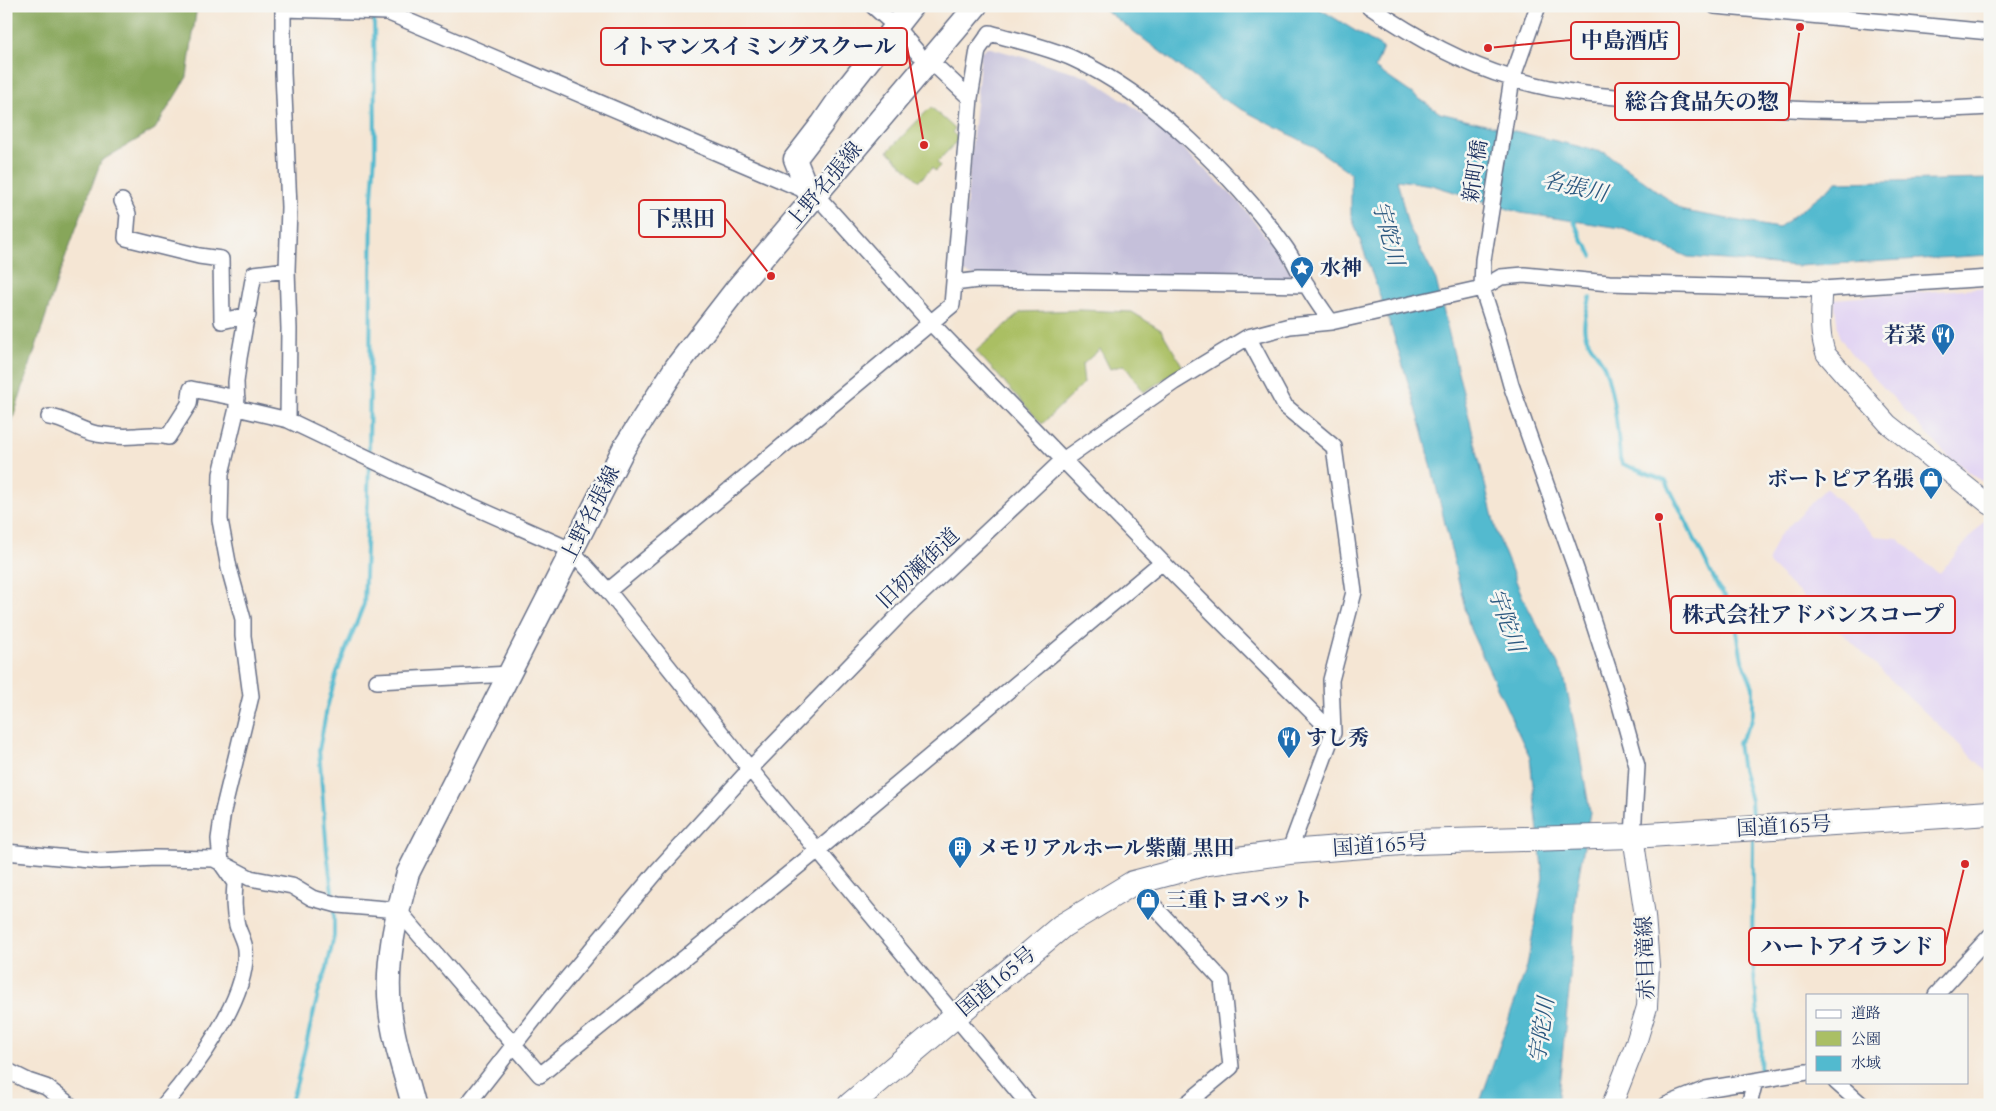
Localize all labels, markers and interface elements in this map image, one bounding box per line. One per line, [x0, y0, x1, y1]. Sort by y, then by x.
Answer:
callout: 中島酒店 [1571, 22, 1679, 59]
text: 中島酒店 [1581, 26, 1669, 56]
callout: イトマンスイミングスクール [601, 28, 907, 65]
text: イトマンスイミングスクール [612, 32, 896, 62]
callout: 総合食品矢の惣 [1615, 83, 1789, 120]
text: 総合食品矢の惣 [1625, 87, 1779, 117]
street label: 上野名張線 [780, 136, 869, 235]
street label: 新町橋 [1456, 138, 1495, 204]
water label: 名張川 [1539, 165, 1612, 209]
water label: 宇陀川 [1365, 197, 1412, 271]
callout: 下黒田 [639, 200, 725, 237]
text: 下黒田 [649, 204, 715, 234]
place label: 水神 [1320, 254, 1362, 283]
place icon: 水神 [1289, 255, 1315, 289]
place label: 若菜 [1884, 321, 1926, 350]
restaurant icon: 若菜 [1930, 322, 1956, 356]
street label: 上野名張線 [554, 461, 627, 568]
place label: ボートピア名張 [1767, 465, 1914, 494]
shop icon: ボートピア名張 [1918, 466, 1944, 500]
street label: 旧初瀬街道 [871, 521, 966, 615]
water label: 宇陀川 [1481, 584, 1532, 658]
callout: 株式会社アドバンスコープ [1671, 596, 1955, 633]
text: 株式会社アドバンスコープ [1682, 600, 1944, 630]
place label: すし秀 [1306, 724, 1369, 753]
restaurant icon: すし秀 [1276, 725, 1302, 759]
street label: 国道165号 [1736, 810, 1832, 843]
street label: 国道165号 [1331, 828, 1429, 863]
place label: メモリアルホール紫蘭 黒田 [978, 834, 1234, 863]
building icon: メモリアルホール紫蘭 黒田 [947, 835, 973, 869]
place label: 三重トヨペット [1166, 886, 1313, 915]
shop icon: 三重トヨペット [1135, 887, 1161, 921]
street label: 赤目滝線 [1630, 916, 1661, 1000]
callout: ハートアイランド [1749, 928, 1945, 965]
text: ハートアイランド [1760, 932, 1934, 962]
street label: 国道165号 [951, 940, 1042, 1023]
water label: 宇陀川 [1523, 993, 1562, 1065]
legend [1806, 994, 1968, 1084]
text: 道路 [1851, 1003, 1881, 1023]
text: 公園 [1851, 1029, 1881, 1049]
text: 水域 [1851, 1053, 1881, 1073]

